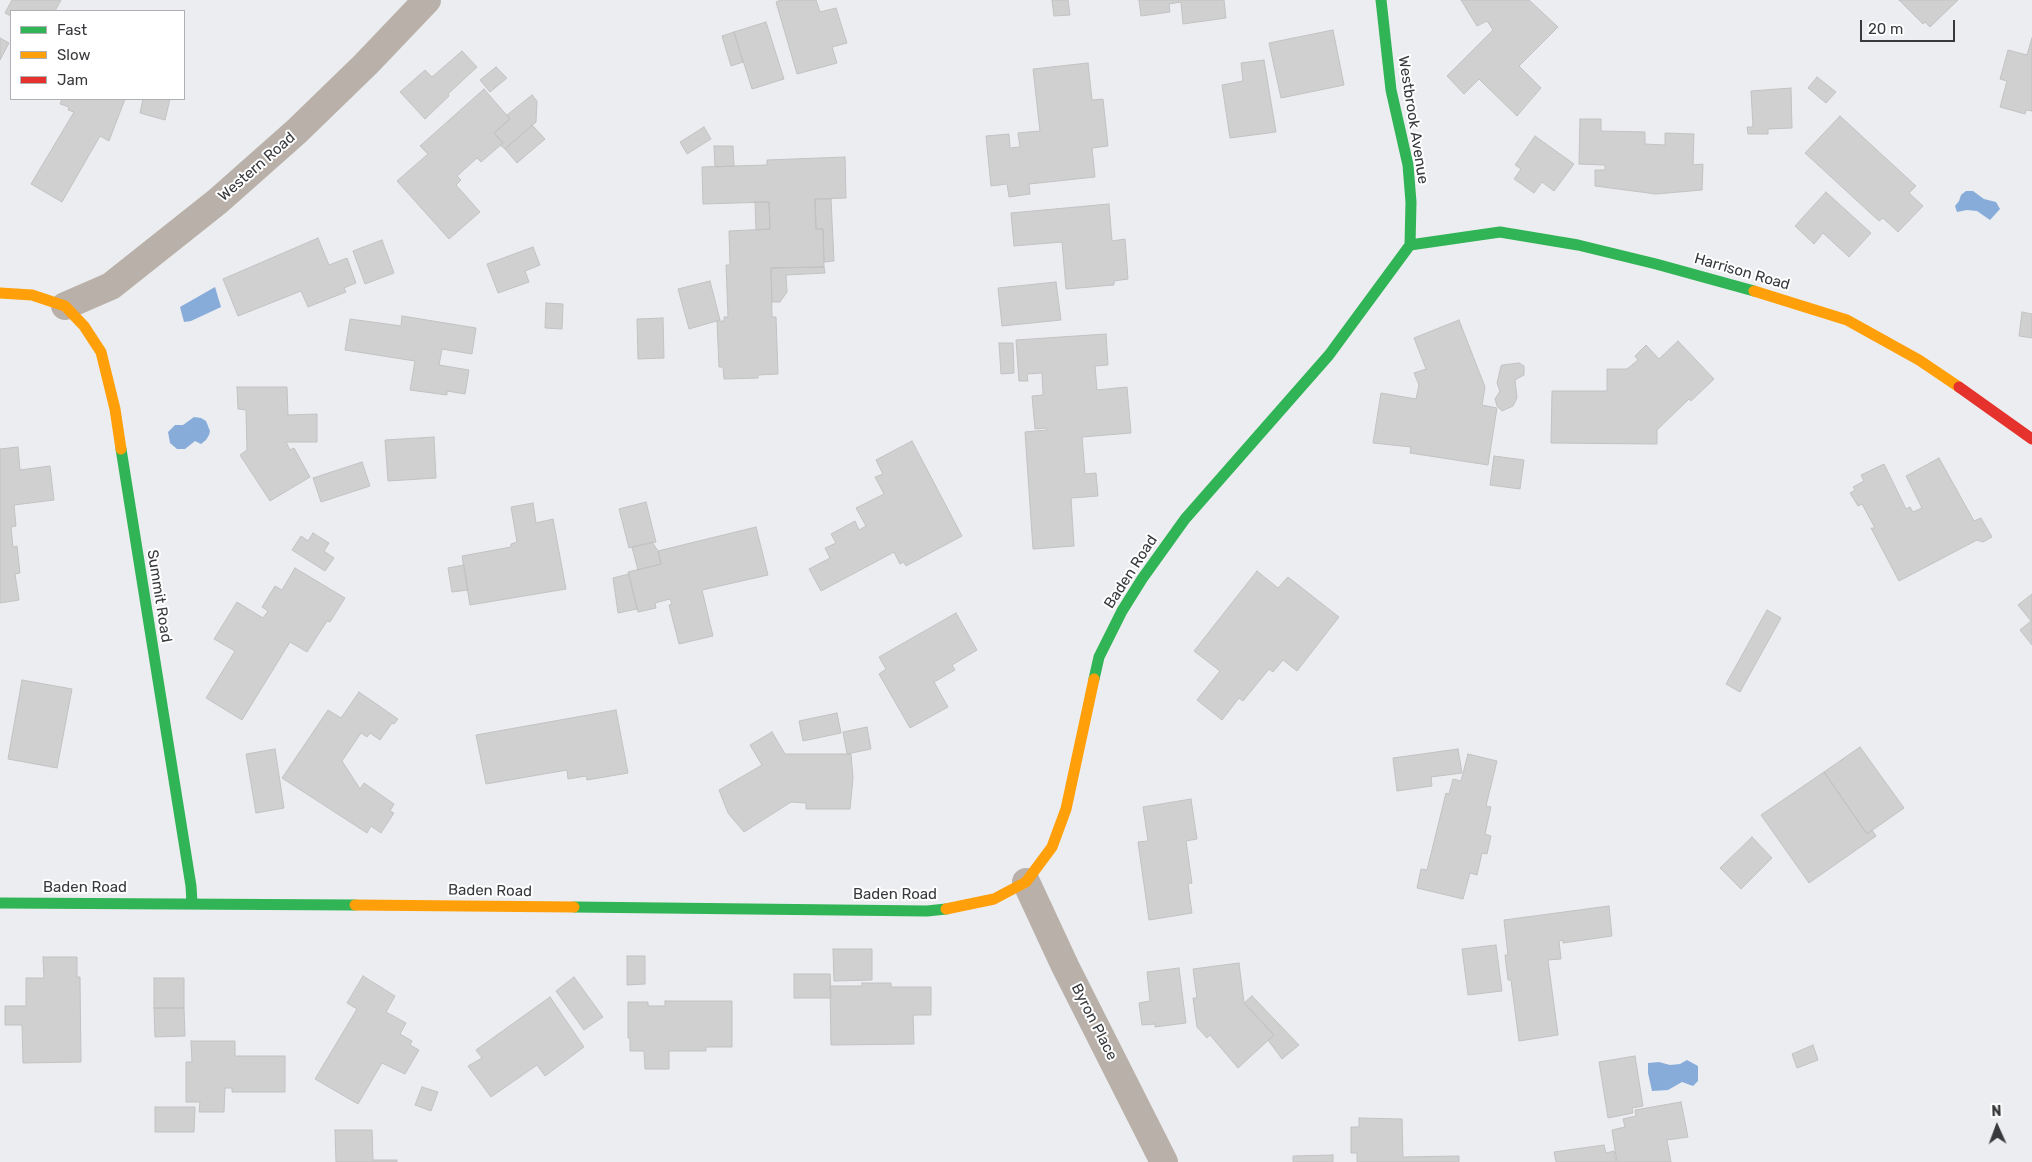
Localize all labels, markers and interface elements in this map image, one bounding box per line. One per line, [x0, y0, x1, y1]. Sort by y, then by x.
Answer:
legend [10, 10, 185, 100]
scale bar [1862, 10, 1957, 42]
text: 20 m [1868, 20, 1903, 38]
text: Fast [57, 21, 87, 39]
text: Slow [57, 46, 90, 64]
street label: Westbrook Avenue [1394, 55, 1432, 185]
text: Jam [57, 71, 88, 89]
street label: Western Road [215, 129, 299, 205]
street label: Harrison Road [1692, 250, 1792, 294]
street label: Baden Road [1101, 532, 1161, 612]
street label: Summit Road [143, 548, 175, 644]
street label: Baden Road [43, 879, 127, 897]
street label: Baden Road [448, 881, 532, 901]
street label: Baden Road [853, 886, 937, 904]
street label: Byron Place [1067, 981, 1121, 1063]
north arrow [1972, 1102, 2022, 1152]
text: N [1991, 1103, 2002, 1120]

